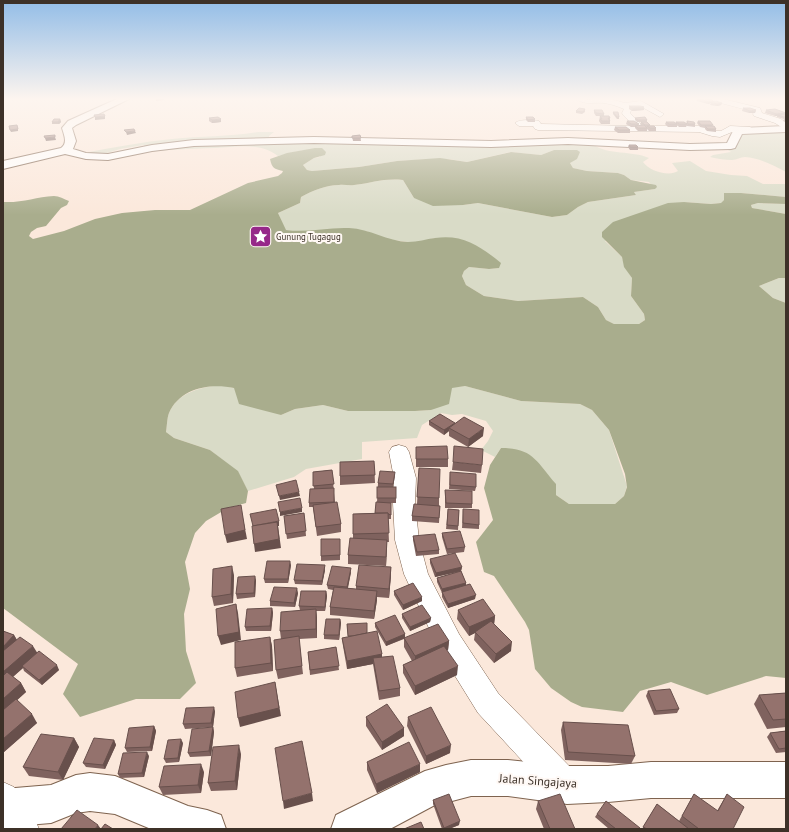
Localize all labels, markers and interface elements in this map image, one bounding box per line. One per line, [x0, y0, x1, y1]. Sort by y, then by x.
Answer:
place icon: Gunung Tugagug [248, 224, 274, 250]
place label: Gunung Tugagug [276, 231, 341, 242]
street label: Jalan Singajaya [498, 770, 577, 791]

